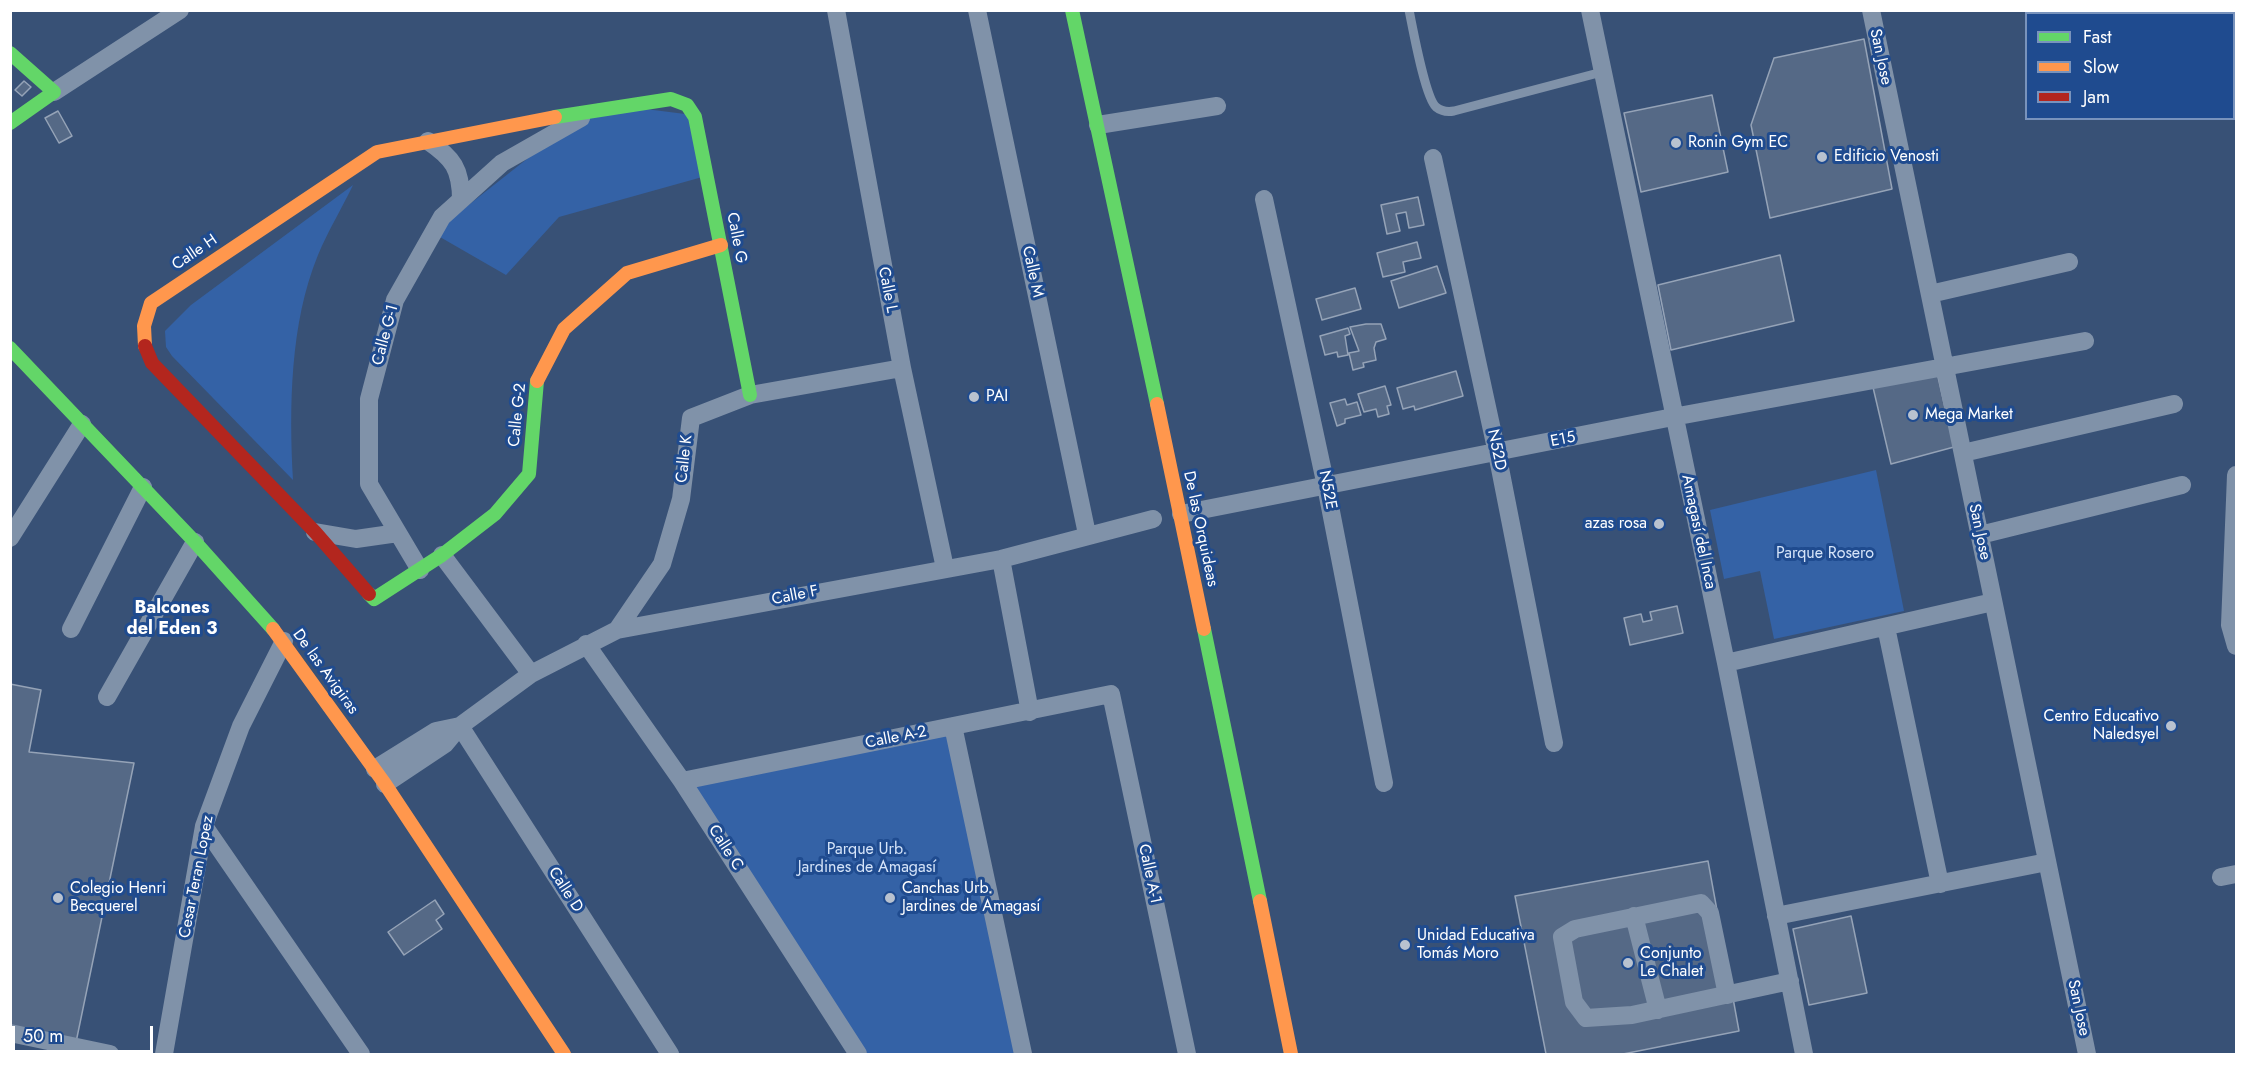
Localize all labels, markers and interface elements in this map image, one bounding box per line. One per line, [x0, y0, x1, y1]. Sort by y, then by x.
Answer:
legend [2025, 12, 2235, 120]
text: Fast [2083, 24, 2112, 50]
street label: San Jose [1865, 27, 1895, 87]
text: Slow [2083, 54, 2119, 80]
text: Jam [2083, 84, 2110, 110]
place label: Ronin Gym EC [1688, 133, 1788, 153]
marker: Ronin Gym EC [1669, 136, 1683, 150]
place label: Edificio Venosti [1834, 147, 1939, 167]
marker: Edificio Venosti [1815, 150, 1829, 164]
street label: Calle G [722, 211, 750, 265]
street label: Calle H [169, 231, 221, 275]
street label: Calle M [1017, 245, 1047, 299]
street label: Calle L [873, 265, 901, 315]
street label: Calle G-1 [369, 303, 403, 367]
street label: Calle G-2 [505, 382, 531, 448]
place label: PAI [986, 387, 1008, 407]
marker: PAI [967, 390, 981, 404]
place label: Mega Market [1925, 405, 2013, 425]
marker: Mega Market [1906, 408, 1920, 422]
street label: N52D [1482, 428, 1510, 472]
street label: E15 [1549, 428, 1577, 452]
street label: Calle K [673, 434, 697, 484]
street label: De las Orquideas [1178, 469, 1222, 589]
street label: N52E [1314, 469, 1340, 511]
street label: Amagasí del Inca [1677, 473, 1719, 591]
street label: San Jose [1964, 502, 1994, 562]
place label: azas rosa [1585, 514, 1647, 534]
marker: azas rosa [1652, 517, 1666, 531]
park label: Parque Rosero [1776, 544, 1874, 564]
street label: Calle F [770, 582, 820, 610]
district label: Balcones del Eden 3 [127, 598, 217, 640]
street label: De las Avigiras [288, 626, 362, 718]
place label: Centro Educativo Naledsyel [2044, 707, 2159, 745]
marker: Centro Educativo Naledsyel [2164, 719, 2178, 733]
street label: Calle A-2 [864, 723, 928, 753]
street label: Cesar Teran Lopez [176, 814, 218, 940]
street label: Calle C [703, 822, 747, 874]
park label: Parque Urb. Jardines de Amagasí [798, 840, 936, 878]
street label: Calle A-1 [1133, 843, 1165, 905]
street label: Calle D [543, 864, 587, 916]
place label: Colegio Henri Becquerel [70, 879, 166, 917]
place label: Canchas Urb. Jardines de Amagasí [902, 879, 1041, 917]
marker: Colegio Henri Becquerel [51, 891, 65, 905]
marker: Canchas Urb. Jardines de Amagasí [883, 891, 897, 905]
place label: Unidad Educativa Tomás Moro [1417, 926, 1535, 964]
marker: Unidad Educativa Tomás Moro [1398, 938, 1412, 952]
place label: Conjunto Le Chalet [1640, 944, 1703, 982]
marker: Conjunto Le Chalet [1621, 956, 1635, 970]
street label: San Jose [2063, 978, 2093, 1038]
scale bar [15, 1014, 156, 1052]
text: 50 m [23, 1023, 63, 1049]

